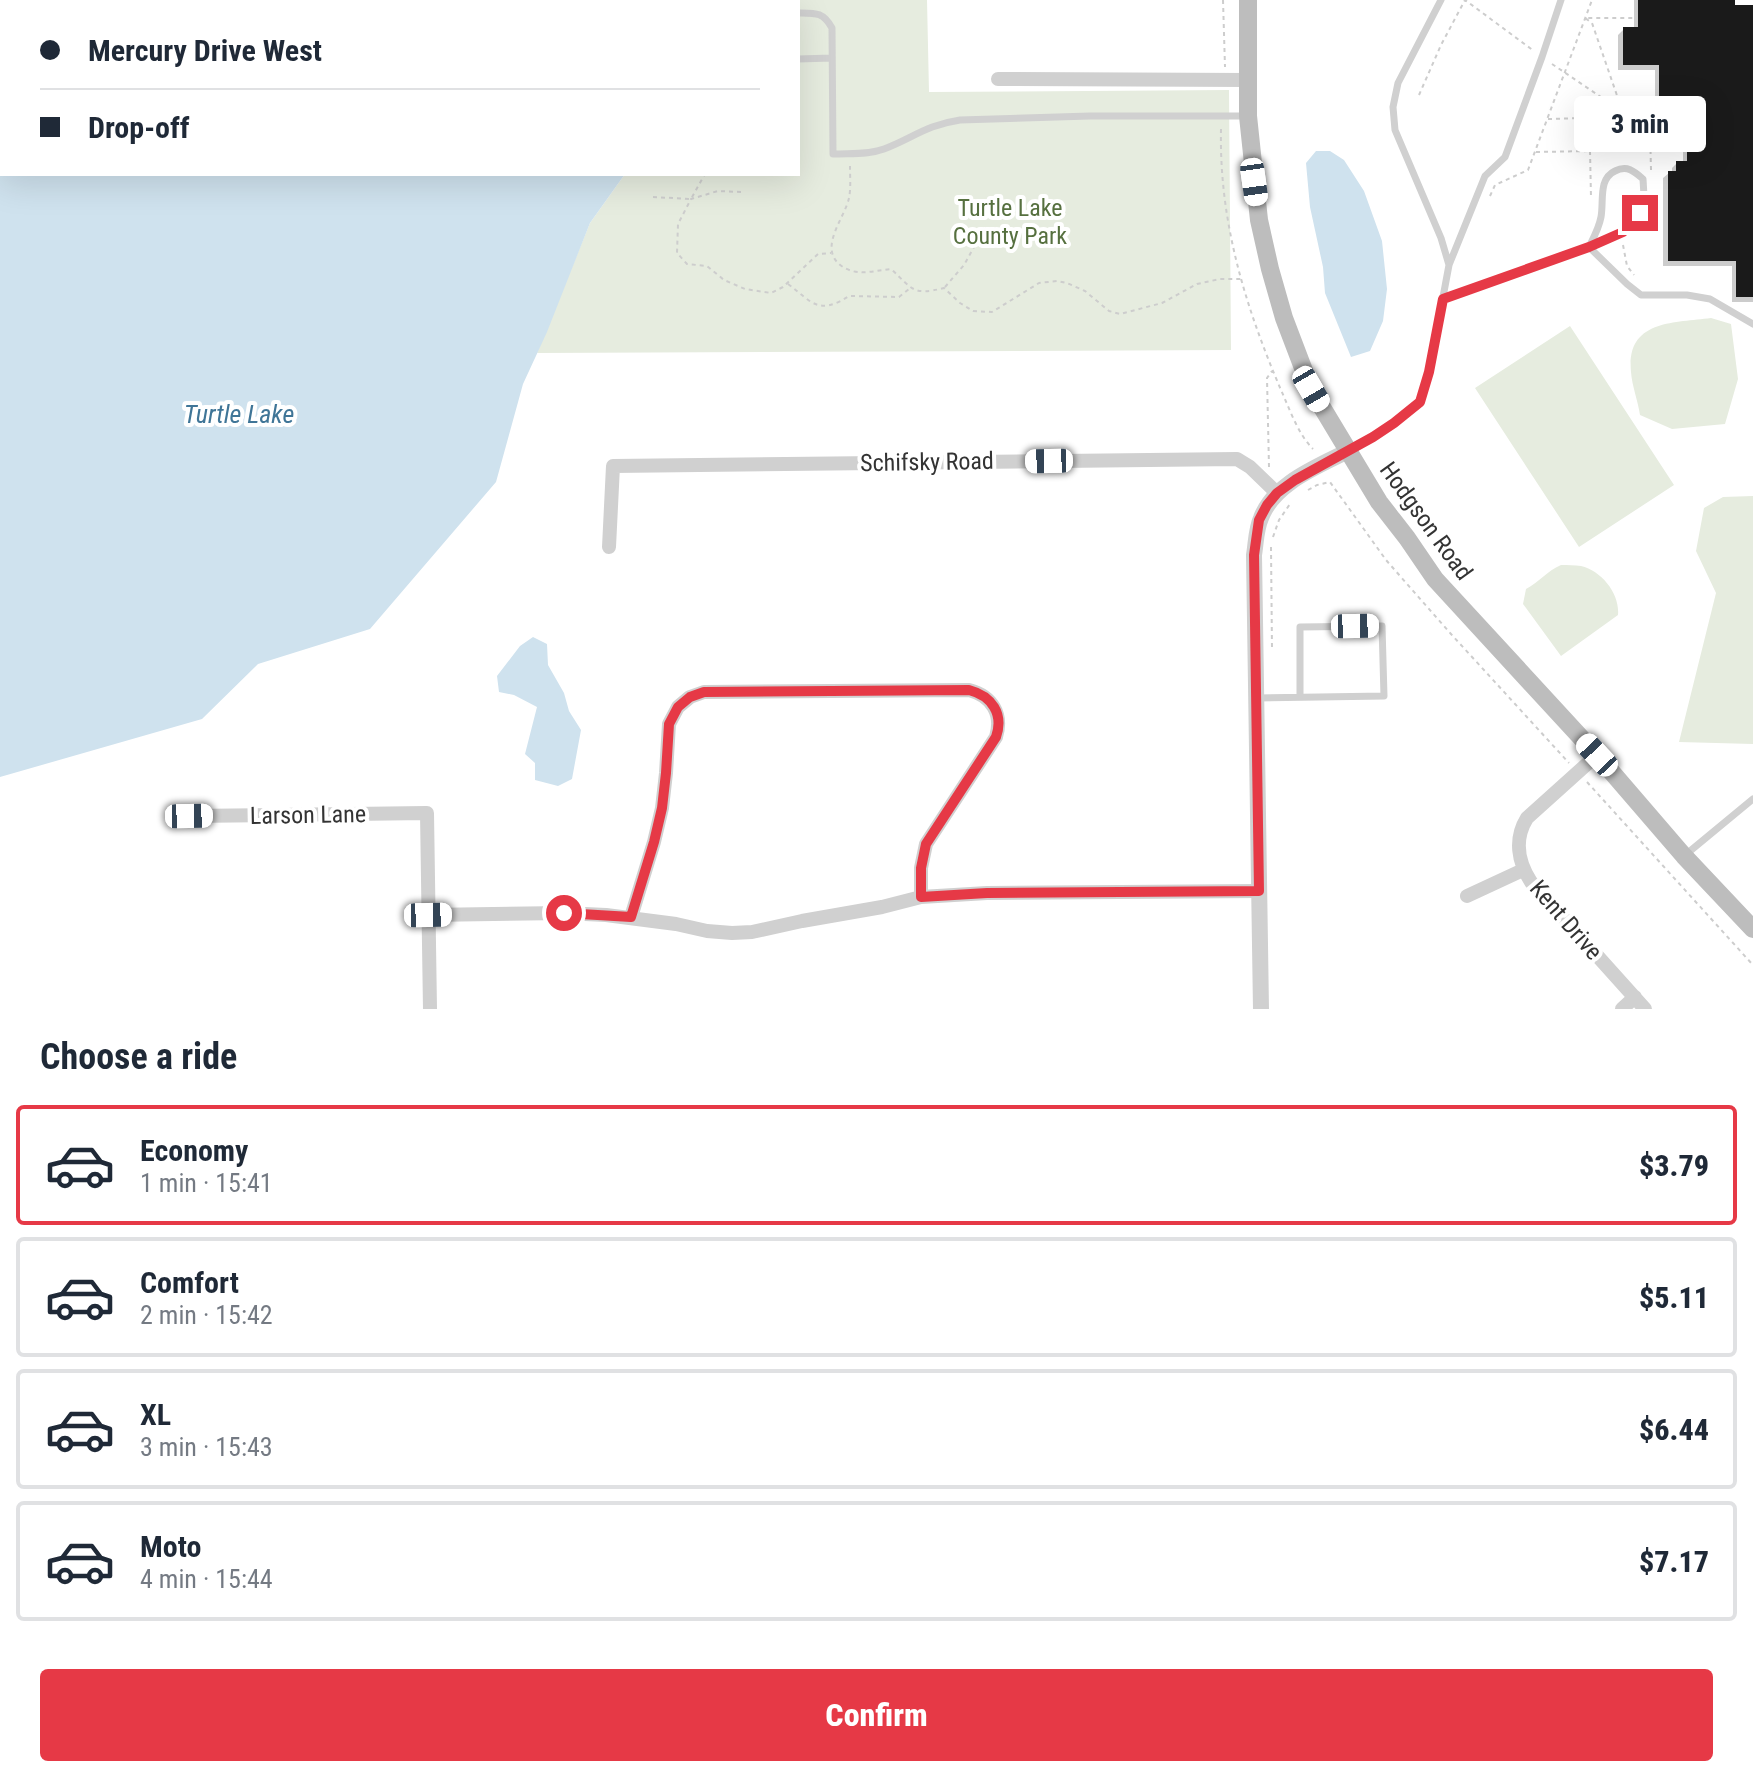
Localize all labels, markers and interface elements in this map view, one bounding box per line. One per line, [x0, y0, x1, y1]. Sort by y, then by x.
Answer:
text: Mercury Drive West [88, 33, 322, 68]
callout: 3 min [1574, 97, 1706, 153]
text: 3 min [1611, 109, 1669, 139]
text: Drop-off [88, 110, 190, 145]
car [1239, 157, 1269, 207]
park label: Turtle Lake County Park [953, 194, 1067, 250]
route end [1622, 195, 1658, 231]
car [1289, 362, 1333, 416]
water label: Turtle Lake [184, 399, 294, 429]
street label: Schifsky Road [860, 447, 994, 477]
car [1025, 449, 1073, 473]
street label: Hodgson Road [1374, 457, 1478, 585]
car [1331, 614, 1379, 638]
car [1572, 729, 1622, 781]
street label: Larson Lane [250, 800, 366, 830]
car [165, 804, 213, 828]
street label: Kent Drive [1524, 875, 1608, 965]
route start [546, 895, 582, 931]
car [404, 903, 452, 927]
text: Choose a ride [40, 1036, 237, 1078]
icon: car [44, 1129, 116, 1201]
text: Economy [140, 1133, 248, 1168]
text: $3.79 [1639, 1148, 1709, 1183]
text: 1 min · 15:41 [140, 1168, 273, 1198]
icon: car [44, 1261, 116, 1333]
text: Comfort [140, 1265, 239, 1300]
text: $5.11 [1639, 1280, 1709, 1315]
text: 2 min · 15:42 [140, 1300, 273, 1330]
icon: car [44, 1393, 116, 1465]
text: XL [140, 1397, 171, 1432]
text: $6.44 [1639, 1412, 1709, 1447]
text: 3 min · 15:43 [140, 1432, 273, 1462]
icon: car [44, 1525, 116, 1597]
text: Moto [140, 1529, 201, 1564]
text: $7.17 [1639, 1544, 1709, 1579]
text: 4 min · 15:44 [140, 1564, 273, 1594]
button: Confirm [40, 1669, 1713, 1761]

